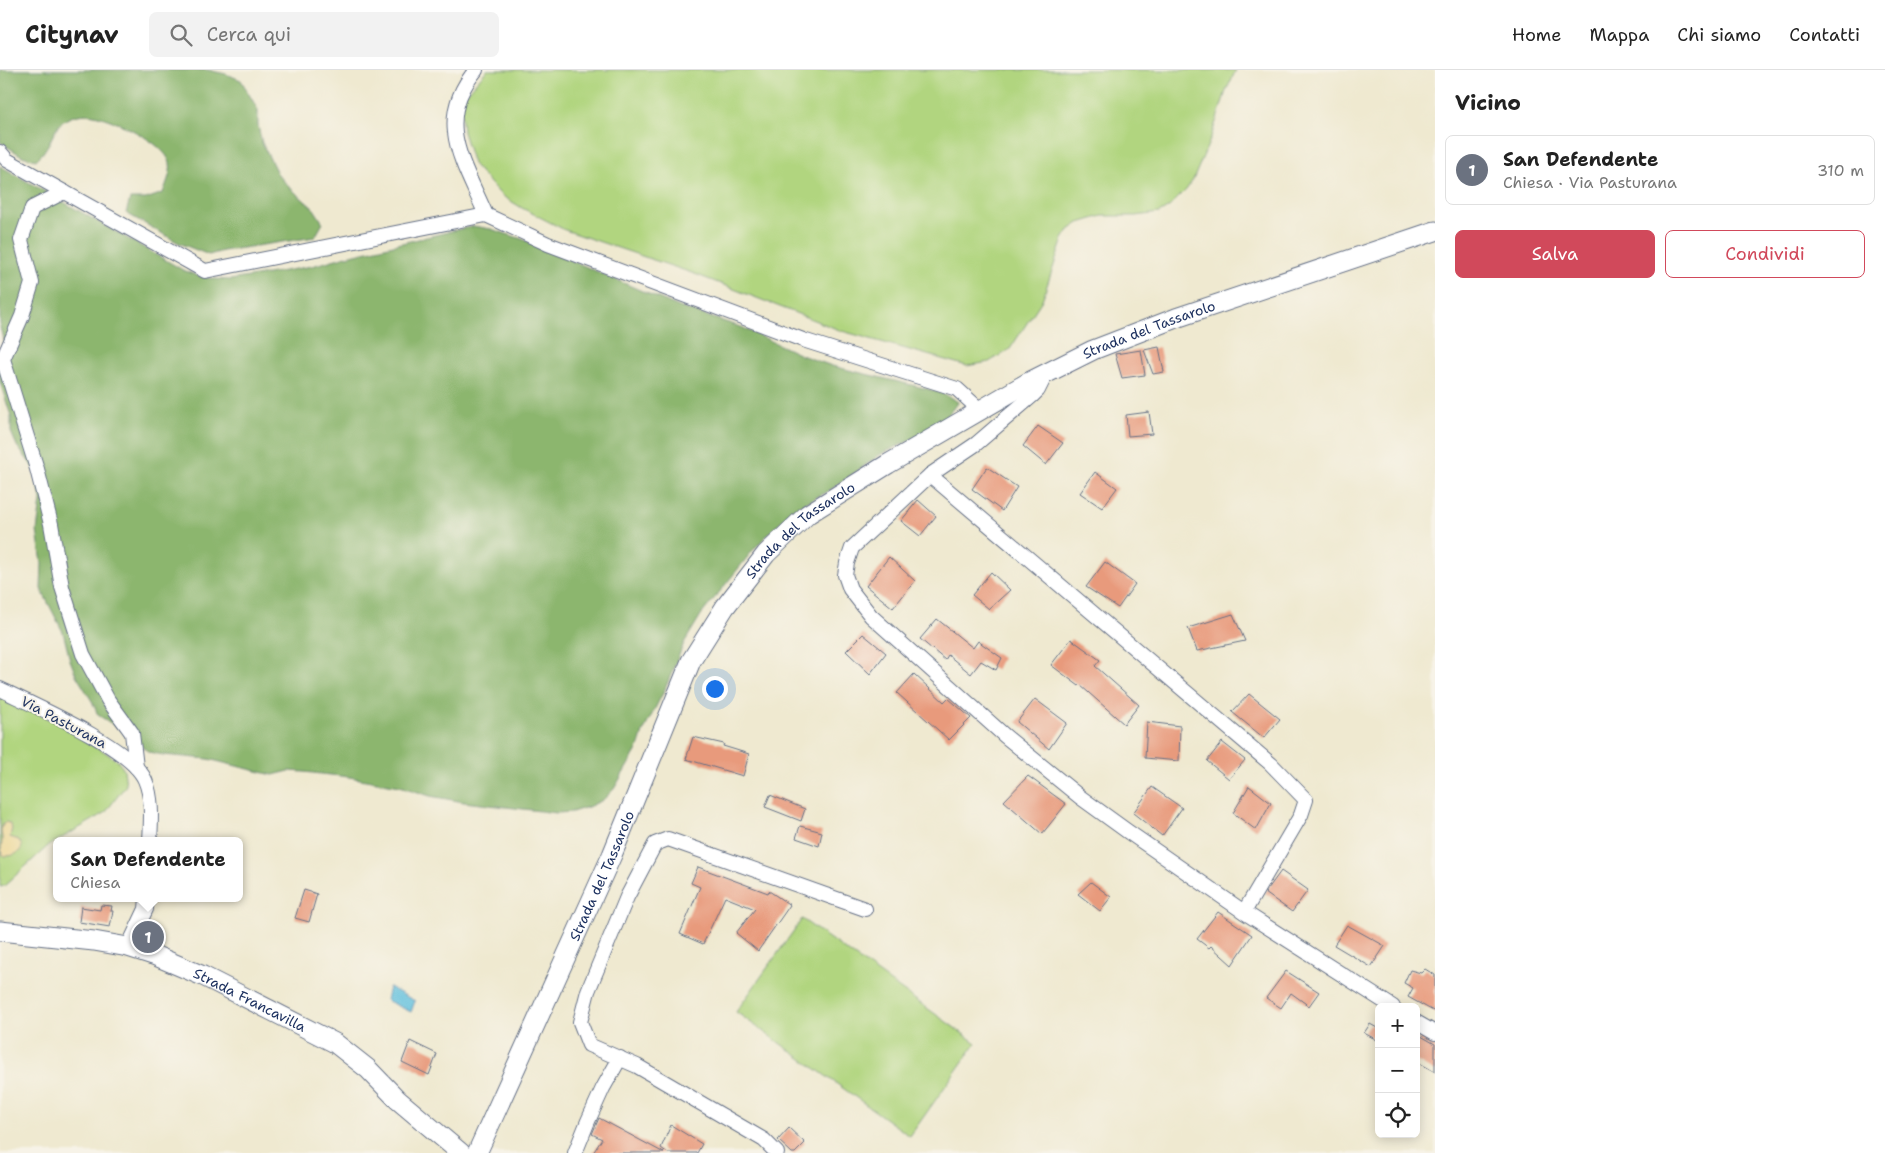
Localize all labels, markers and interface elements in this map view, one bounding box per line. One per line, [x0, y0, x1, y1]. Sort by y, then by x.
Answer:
search box [149, 12, 499, 57]
text: Citynav [25, 19, 119, 51]
icon: search [167, 21, 195, 49]
text: Cerca qui [207, 22, 291, 47]
text: Home [1512, 23, 1561, 47]
text: Mappa [1589, 23, 1649, 47]
text: Chi siamo [1677, 23, 1761, 47]
text: Contatti [1789, 23, 1860, 47]
text: Vicino [1455, 89, 1521, 117]
text: San Defendente [1503, 147, 1658, 172]
text: 1 [1468, 160, 1476, 181]
text: 310 m [1817, 160, 1864, 181]
text: Chiesa · Via Pasturana [1503, 172, 1677, 193]
button: Salva [1455, 230, 1655, 278]
button: Condividi [1665, 230, 1865, 278]
street label: Strada del Tassarolo [1079, 296, 1217, 363]
street label: Strada del Tassarolo [741, 478, 858, 582]
your location [702, 676, 728, 702]
street label: Via Pasturana [18, 692, 110, 752]
street label: Strada del Tassarolo [565, 808, 638, 944]
popup [53, 837, 243, 902]
text: San Defendente [70, 847, 226, 872]
text: Chiesa [70, 872, 120, 893]
pin: 1 [132, 918, 164, 956]
street label: Strada Francavilla [191, 964, 309, 1036]
map controls [1375, 1003, 1420, 1138]
button: + [1375, 1003, 1420, 1048]
button: − [1375, 1048, 1420, 1093]
button: locate [1375, 1093, 1420, 1138]

